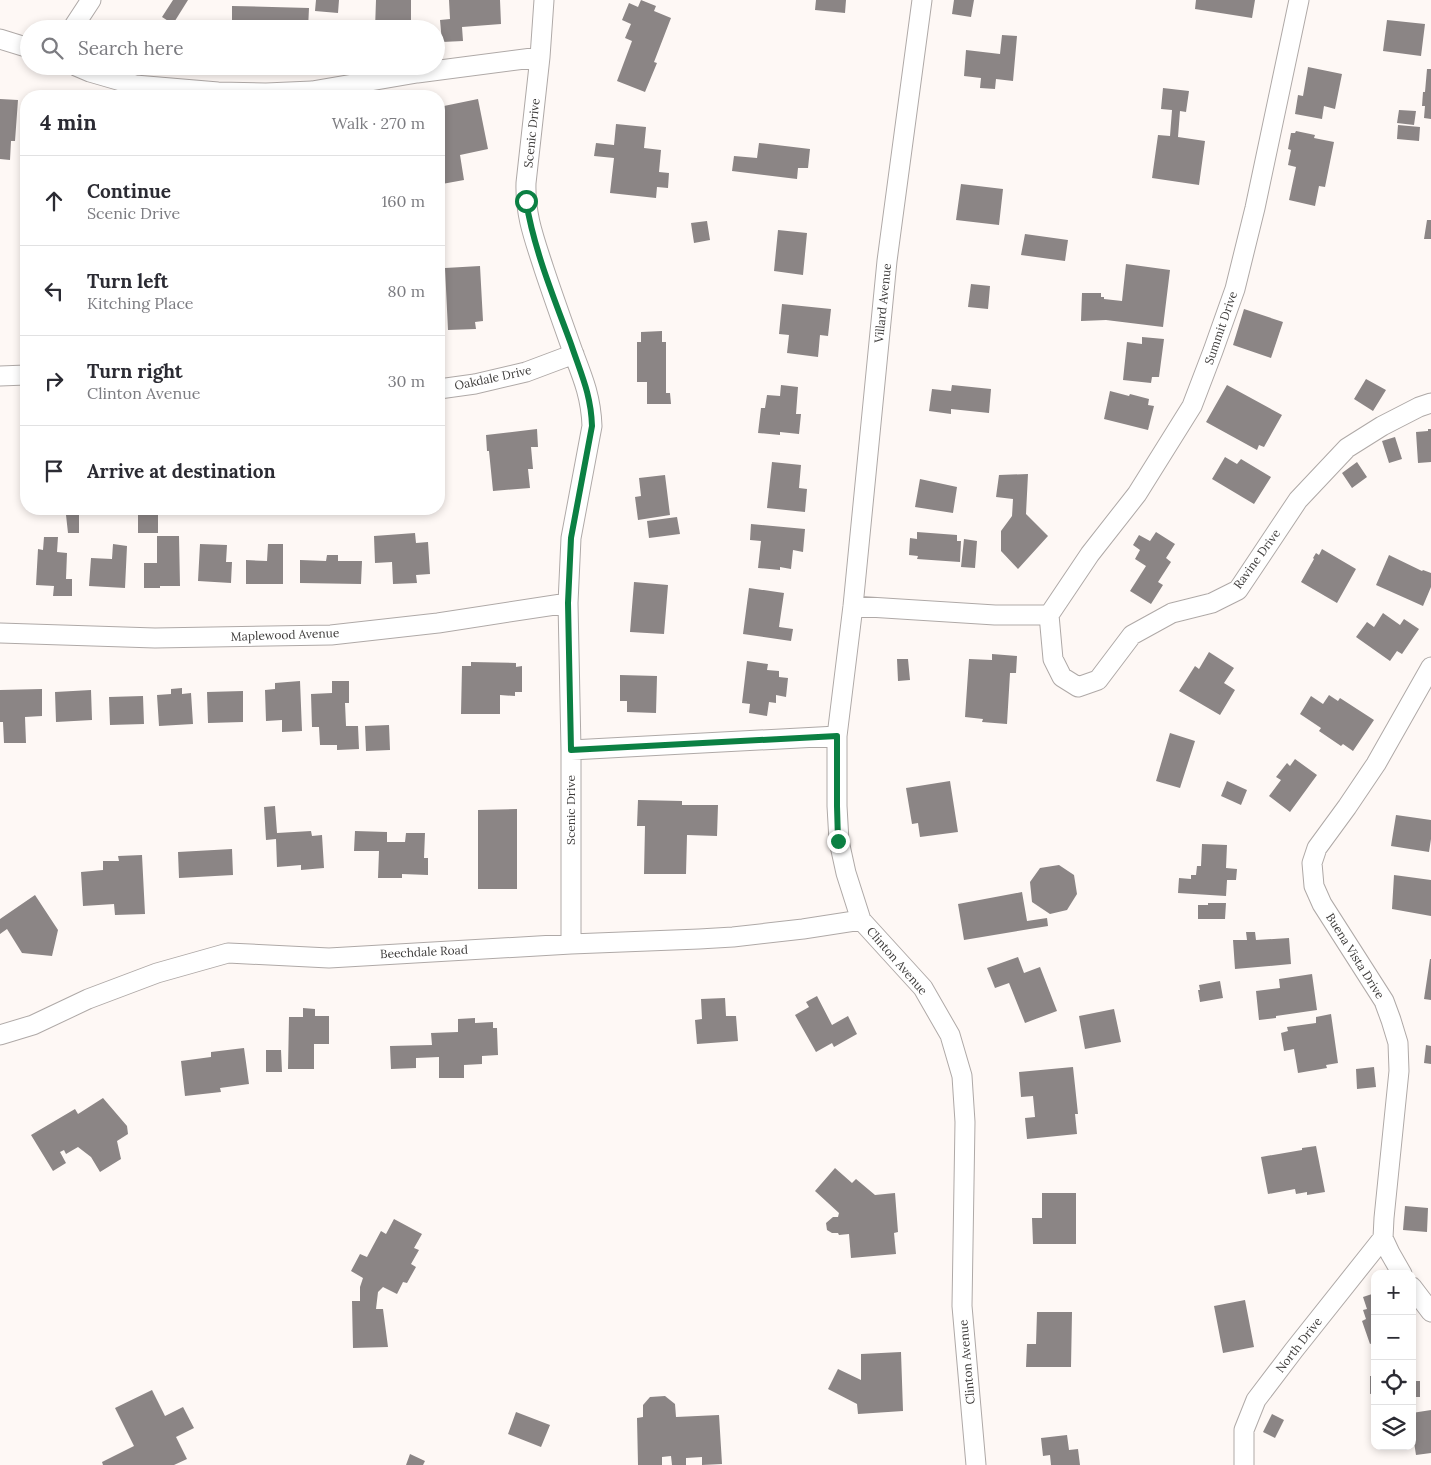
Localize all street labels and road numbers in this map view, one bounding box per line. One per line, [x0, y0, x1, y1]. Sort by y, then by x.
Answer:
street label: Scenic Drive [520, 97, 543, 168]
street label: Villard Avenue [871, 262, 894, 344]
street label: Summit Drive [1201, 289, 1240, 367]
street label: Oakdale Drive [453, 362, 533, 393]
street label: Ravine Drive [1230, 526, 1284, 591]
street label: Maplewood Avenue [230, 625, 340, 644]
street label: Scenic Drive [563, 775, 578, 845]
street label: Buena Vista Drive [1323, 910, 1388, 1002]
street label: Clinton Avenue [864, 924, 931, 998]
street label: Beechdale Road [380, 942, 468, 961]
street label: North Drive [1272, 1314, 1325, 1375]
street label: Clinton Avenue [955, 1319, 978, 1405]

